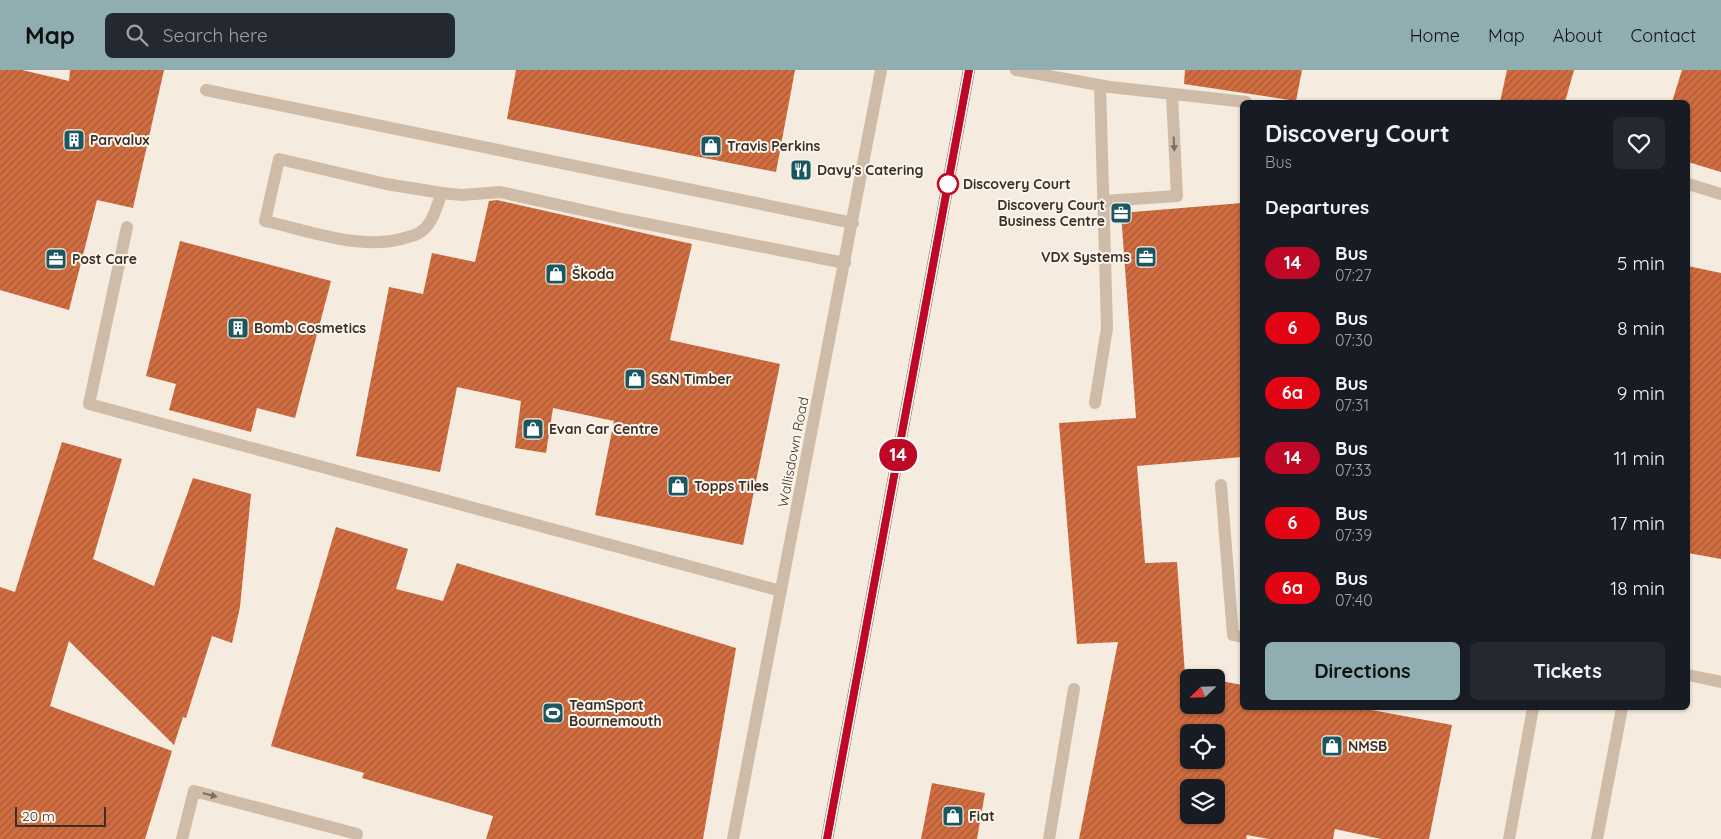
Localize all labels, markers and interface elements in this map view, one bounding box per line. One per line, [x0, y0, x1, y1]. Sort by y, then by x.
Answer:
search box [105, 13, 455, 58]
text: Map [25, 20, 75, 50]
icon: search [123, 21, 151, 49]
text: Search here [163, 23, 268, 47]
text: Home [1410, 24, 1460, 47]
text: Map [1488, 24, 1525, 47]
text: About [1553, 24, 1603, 47]
text: Contact [1631, 24, 1696, 47]
button: heart [1613, 117, 1665, 169]
text: Discovery Court [1265, 118, 1450, 148]
building icon: Parvalux [62, 128, 86, 152]
place label: Parvalux [90, 131, 149, 149]
shop icon: Travis Perkins [699, 134, 723, 158]
one-way arrow [1171, 136, 1179, 152]
place label: Travis Perkins [727, 137, 821, 155]
text: Bus [1265, 152, 1292, 172]
restaurant icon: Davy's Catering [789, 158, 813, 182]
place label: Davy's Catering [817, 161, 924, 179]
marker: Discovery Court [937, 173, 959, 195]
place label: Discovery Court [963, 175, 1071, 193]
text: Departures [1265, 195, 1369, 219]
place label: Discovery Court Business Centre [997, 196, 1105, 230]
office icon: Discovery Court Business Centre [1109, 201, 1133, 225]
text: Bus [1335, 241, 1368, 265]
office icon: VDX Systems [1134, 245, 1158, 269]
office icon: Post Care [44, 247, 68, 271]
place label: VDX Systems [1041, 248, 1130, 266]
place label: Post Care [72, 250, 137, 268]
text: 14 [1284, 251, 1301, 274]
text: 5 min [1617, 251, 1665, 275]
shop icon: Škoda [544, 262, 568, 286]
place label: Škoda [572, 265, 614, 283]
text: 07:27 [1335, 265, 1372, 285]
text: Bus [1335, 306, 1368, 330]
building icon: Bomb Cosmetics [226, 316, 250, 340]
text: 6 [1288, 316, 1297, 339]
text: 8 min [1617, 316, 1665, 340]
place label: Bomb Cosmetics [254, 319, 366, 337]
text: 07:30 [1335, 330, 1373, 350]
shop icon: S&N Timber [623, 367, 647, 391]
place label: S&N Timber [651, 370, 732, 388]
text: Bus [1335, 371, 1368, 395]
text: 6a [1282, 381, 1303, 404]
text: 9 min [1617, 381, 1665, 405]
street label: Wallisdown Road [773, 395, 813, 509]
text: 07:31 [1335, 395, 1369, 415]
shop icon: Evan Car Centre [521, 417, 545, 441]
place label: Evan Car Centre [549, 420, 658, 438]
text: Bus [1335, 436, 1368, 460]
line badge: 14 [876, 439, 920, 471]
text: 14 [889, 443, 907, 466]
text: 14 [1284, 446, 1301, 469]
text: 11 min [1613, 446, 1665, 470]
text: 07:33 [1335, 460, 1372, 480]
shop icon: Topps Tiles [666, 474, 690, 498]
place label: Topps Tiles [694, 477, 769, 495]
text: Bus [1335, 501, 1368, 525]
text: 6 [1288, 511, 1297, 534]
text: 17 min [1611, 511, 1665, 535]
text: 07:39 [1335, 525, 1372, 545]
text: Bus [1335, 566, 1368, 590]
text: 6a [1282, 576, 1303, 599]
text: 18 min [1610, 576, 1665, 600]
text: 07:40 [1335, 590, 1373, 610]
button: Directions [1265, 642, 1460, 700]
button: Tickets [1470, 642, 1665, 700]
north arrow [1180, 669, 1225, 714]
map controls [1180, 669, 1225, 824]
place label: TeamSport Bournemouth [569, 696, 662, 730]
sports icon: TeamSport Bournemouth [541, 701, 565, 725]
button: locate [1180, 724, 1225, 769]
shop icon: NMSB [1320, 734, 1344, 758]
place label: NMSB [1348, 737, 1387, 755]
button: layers [1180, 779, 1225, 824]
one-way arrow [202, 791, 217, 799]
scale bar [15, 804, 106, 827]
shop icon: Fiat [941, 804, 965, 828]
text: 20 m [22, 807, 55, 825]
place label: Fiat [969, 807, 995, 825]

